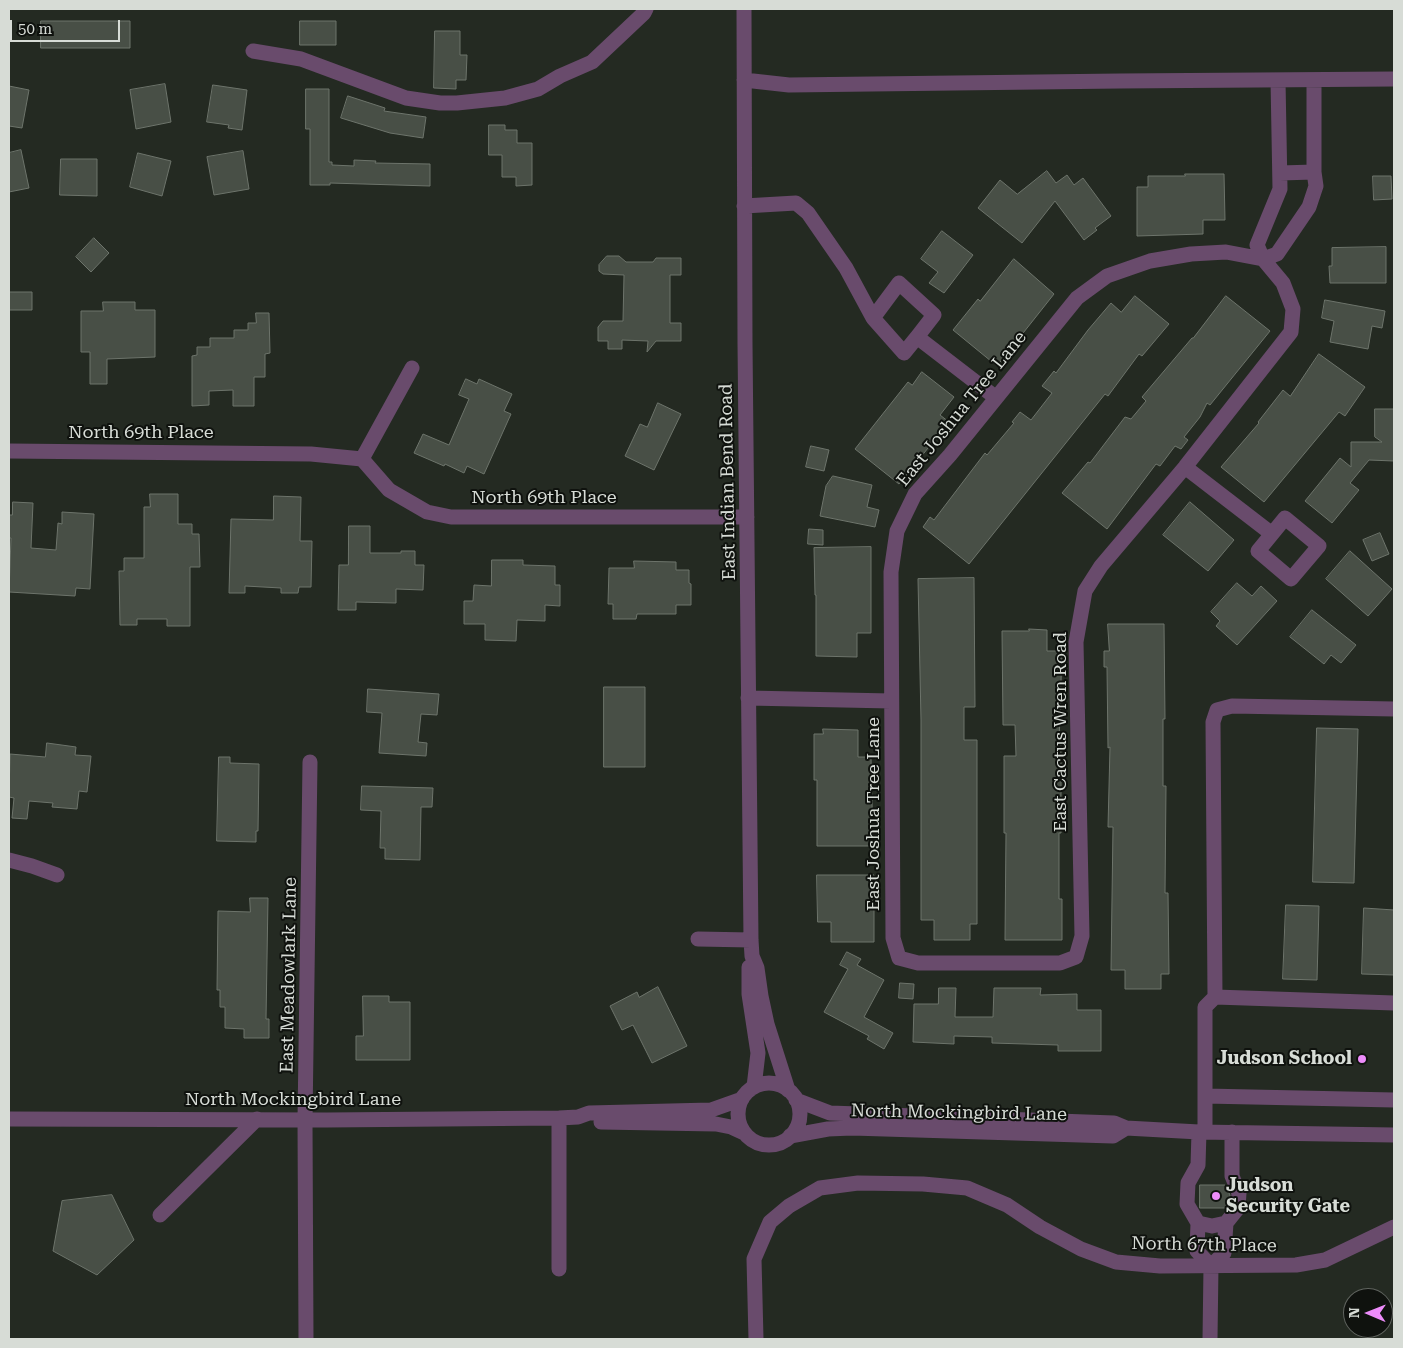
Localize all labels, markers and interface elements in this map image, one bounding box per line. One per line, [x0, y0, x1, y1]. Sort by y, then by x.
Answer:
scale bar [12, 10, 122, 42]
text: 50 m [18, 20, 52, 38]
street label: East Joshua Tree Lane [893, 327, 1031, 491]
street label: East Indian Bend Road [715, 383, 741, 581]
street label: North 69th Place [68, 422, 214, 444]
street label: North 69th Place [471, 487, 617, 509]
street label: East Cactus Wren Road [1050, 632, 1072, 832]
street label: East Joshua Tree Lane [863, 717, 885, 911]
street label: East Meadowlark Lane [276, 877, 302, 1073]
place label: Judson School [1217, 1048, 1352, 1070]
marker: Judson School [1356, 1053, 1368, 1065]
street label: North Mockingbird Lane [185, 1089, 401, 1111]
street label: North Mockingbird Lane [851, 1100, 1067, 1126]
place label: Judson Security Gate [1226, 1175, 1350, 1218]
marker: Judson Security Gate [1210, 1190, 1222, 1202]
street label: North 67th Place [1131, 1233, 1277, 1257]
north arrow [1343, 1288, 1393, 1338]
text: N [1346, 1307, 1362, 1318]

